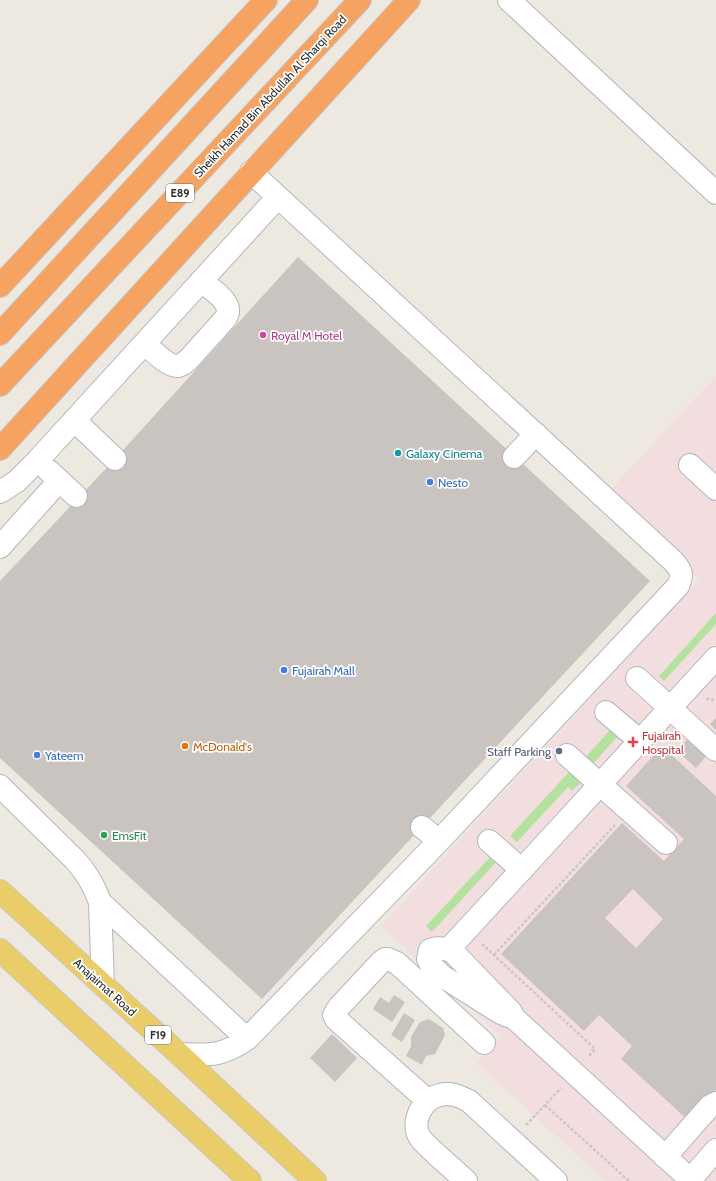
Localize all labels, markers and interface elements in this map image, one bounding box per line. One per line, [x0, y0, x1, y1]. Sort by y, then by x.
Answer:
street label: Sheikh Hamad Bin Abdullah Al Sharqi Road [191, 12, 349, 180]
road number: E89 [166, 184, 194, 202]
place label: Royal M Hotel [271, 328, 342, 343]
marker: Royal M Hotel [258, 330, 268, 340]
place label: Galaxy Cinema [406, 446, 483, 461]
marker: Galaxy Cinema [393, 448, 403, 458]
place label: Nesto [438, 475, 468, 490]
marker: Nesto [425, 477, 435, 487]
place label: Fujairah Mall [292, 663, 355, 678]
marker: Fujairah Mall [279, 665, 289, 675]
place label: Fujairah Hospital [642, 728, 684, 757]
marker: Fujairah Hospital [627, 736, 639, 748]
place label: McDonald's [193, 739, 252, 754]
marker: McDonald's [180, 741, 190, 751]
place label: Staff Parking [487, 744, 552, 759]
marker: Staff Parking [554, 746, 564, 756]
place label: Yateem [44, 748, 83, 763]
marker: Yateem [32, 750, 42, 760]
place label: EmsFit [112, 828, 147, 843]
marker: EmsFit [99, 830, 109, 840]
street label: Anajaimat Road [70, 955, 140, 1019]
road number: F19 [145, 1026, 171, 1044]

